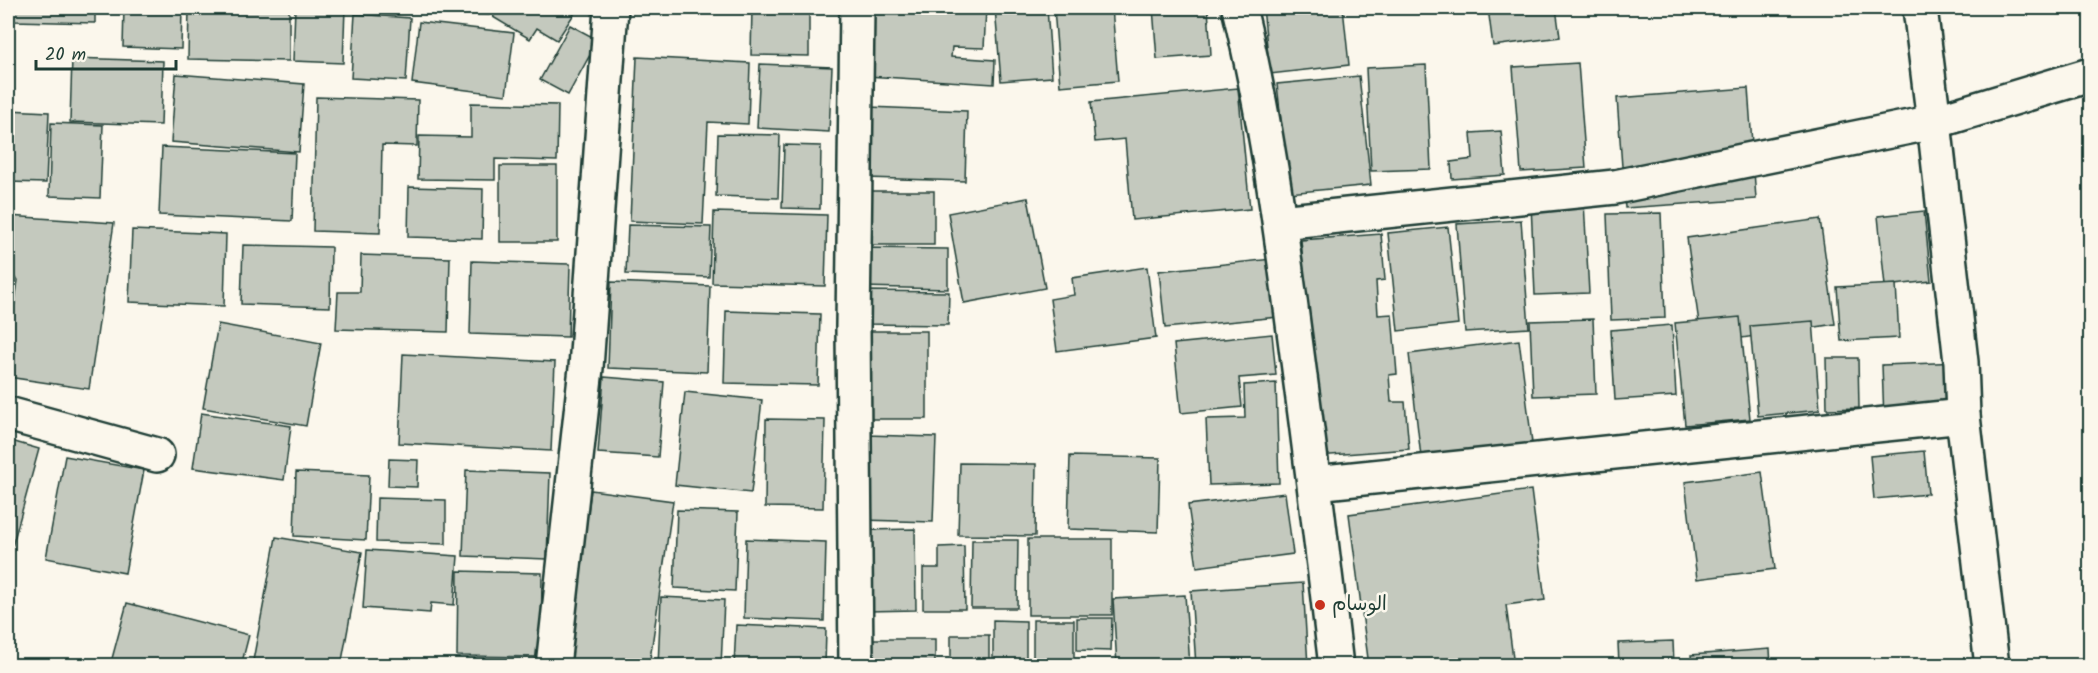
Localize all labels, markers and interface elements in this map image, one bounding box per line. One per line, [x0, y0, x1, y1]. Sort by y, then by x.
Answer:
scale bar [36, 33, 176, 71]
text: 20 m [45, 41, 86, 70]
place label: الوسام [1332, 589, 1387, 621]
marker: الوسام [1313, 598, 1327, 612]

